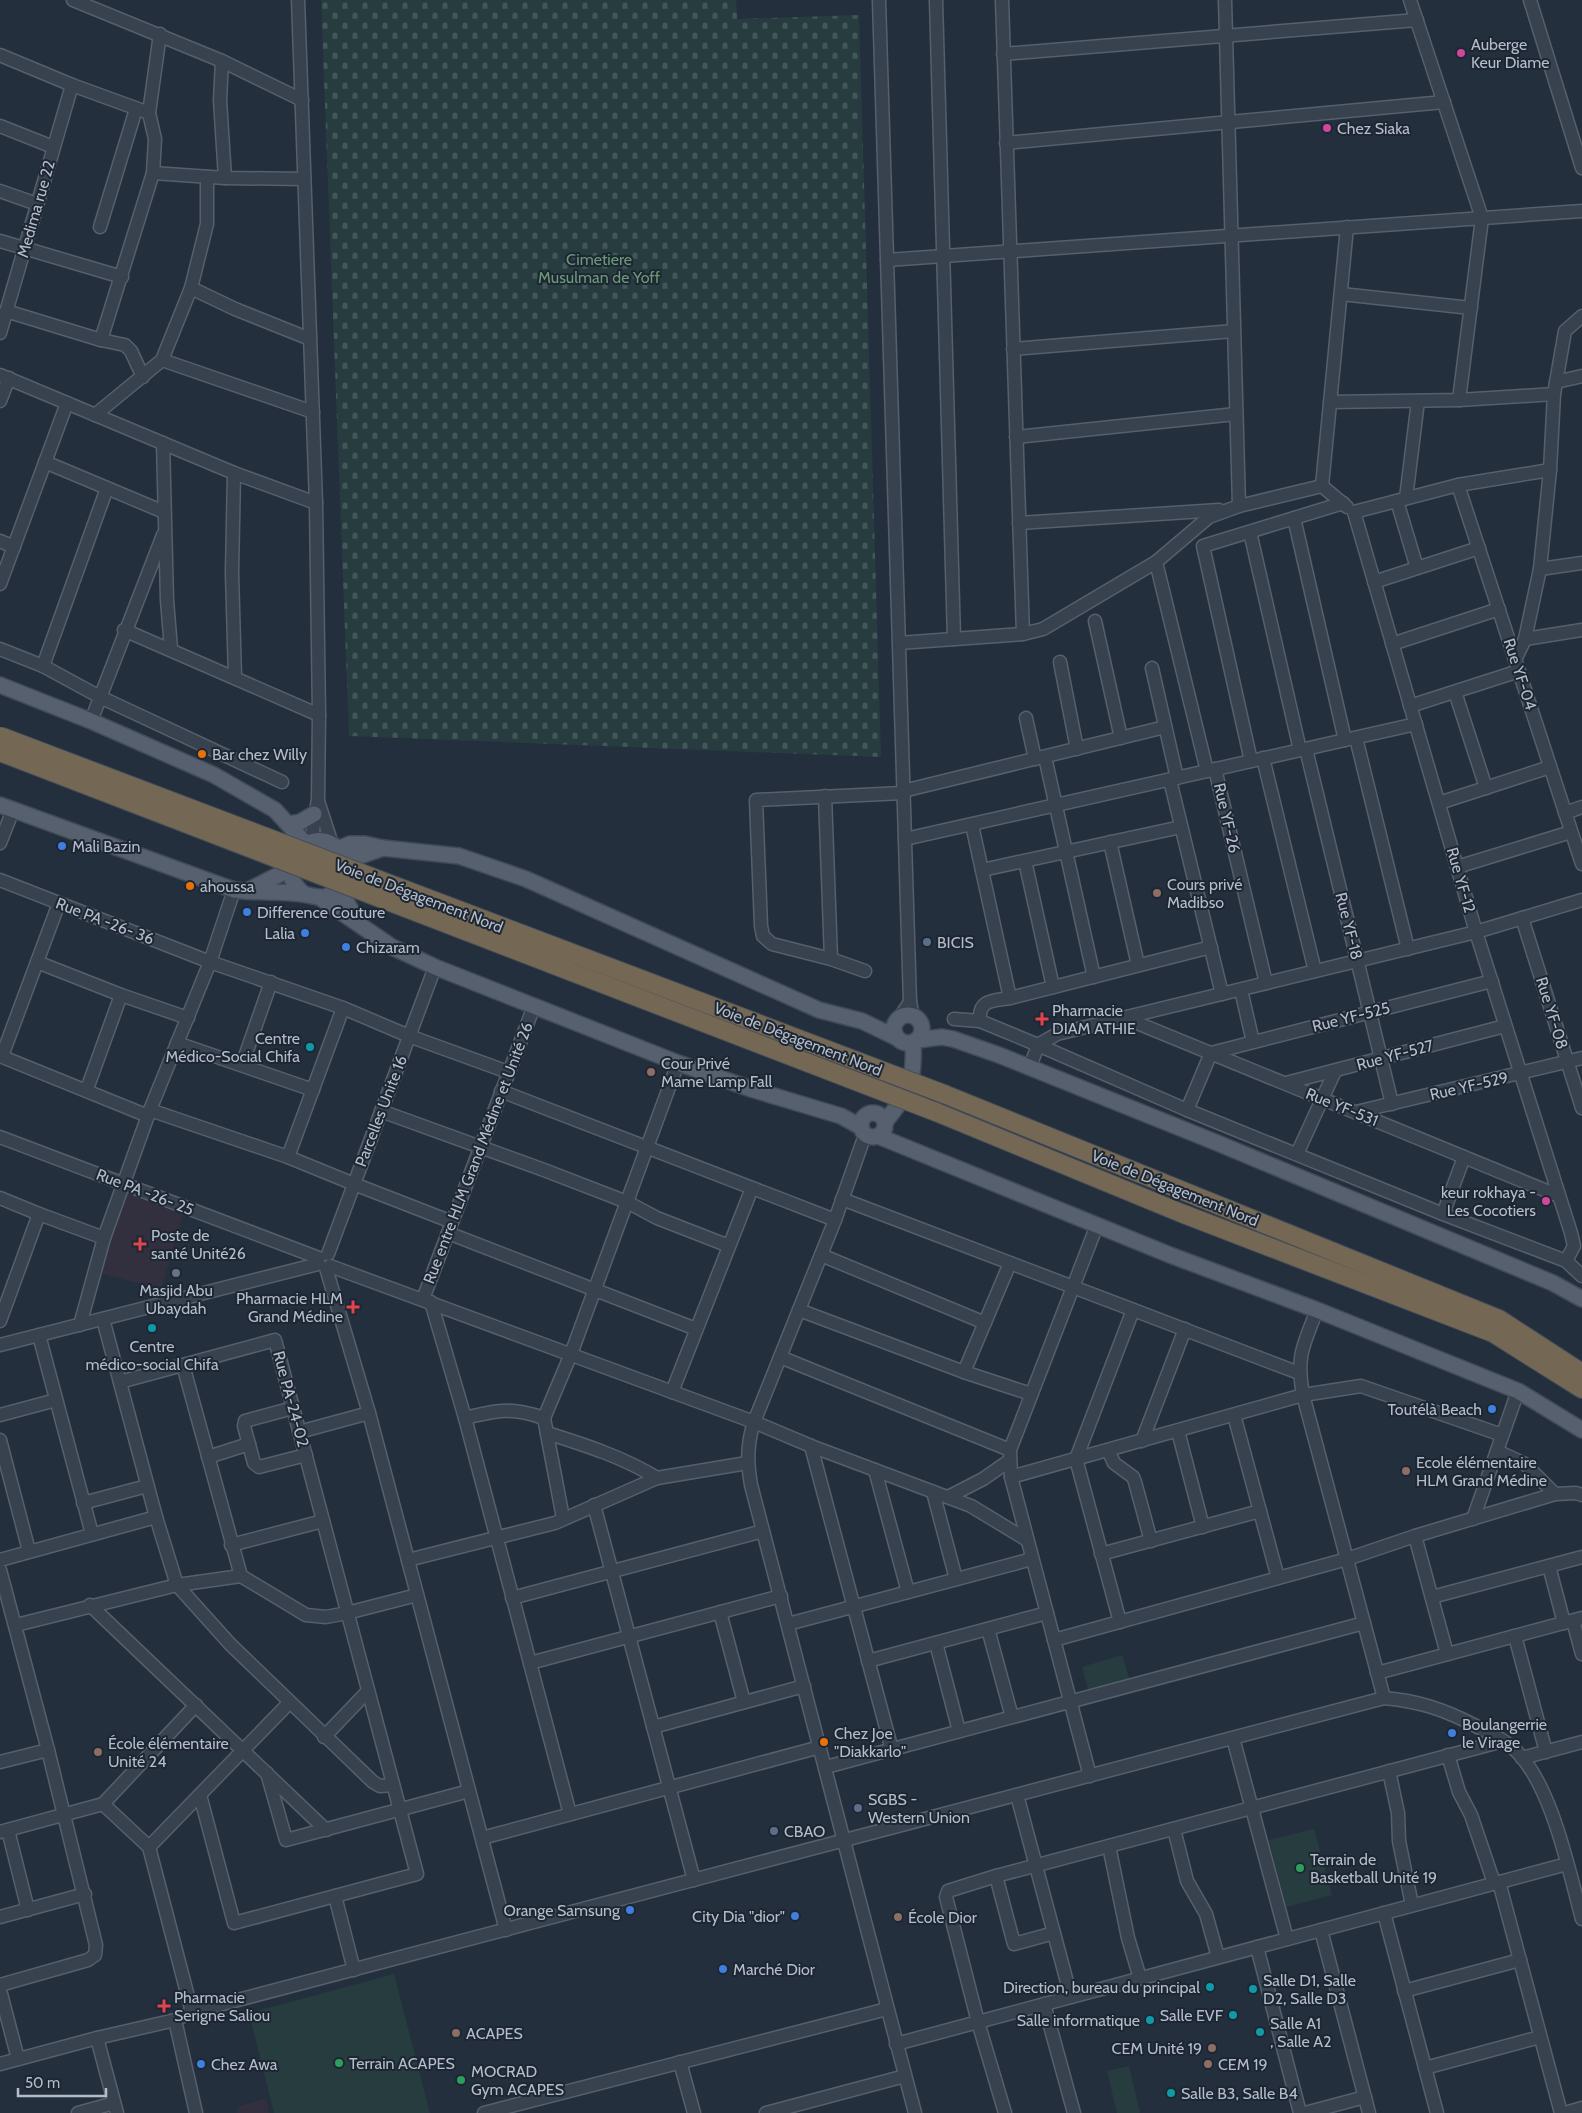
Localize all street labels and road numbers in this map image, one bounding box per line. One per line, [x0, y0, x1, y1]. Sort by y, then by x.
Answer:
street label: Medima rue 22 [13, 158, 59, 260]
street label: Rue YF-04 [1499, 636, 1541, 712]
street label: Rue YF-26 [1210, 781, 1244, 855]
street label: Rue YF-12 [1443, 845, 1479, 915]
street label: Voie de Dégagement Nord [332, 855, 506, 937]
street label: Rue YF-18 [1331, 890, 1367, 962]
street label: Rue PA -26- 36 [53, 894, 157, 948]
street label: Rue YF-08 [1532, 974, 1572, 1052]
street label: Voie de Dégagement Nord [711, 998, 885, 1080]
street label: Rue YF-525 [1310, 998, 1392, 1036]
street label: Rue entre HLM Grand Médine et Unité 26 [419, 1019, 537, 1287]
street label: Rue YF-527 [1354, 1036, 1436, 1074]
street label: Parcelles Unite 16 [351, 1053, 411, 1169]
street label: Rue YF-529 [1428, 1068, 1510, 1104]
street label: Rue YF-531 [1303, 1084, 1381, 1130]
street label: Voie de Dégagement Nord [1089, 1146, 1261, 1230]
street label: Rue PA -26- 25 [94, 1165, 196, 1219]
street label: Rue PA-24-02 [269, 1349, 313, 1449]

